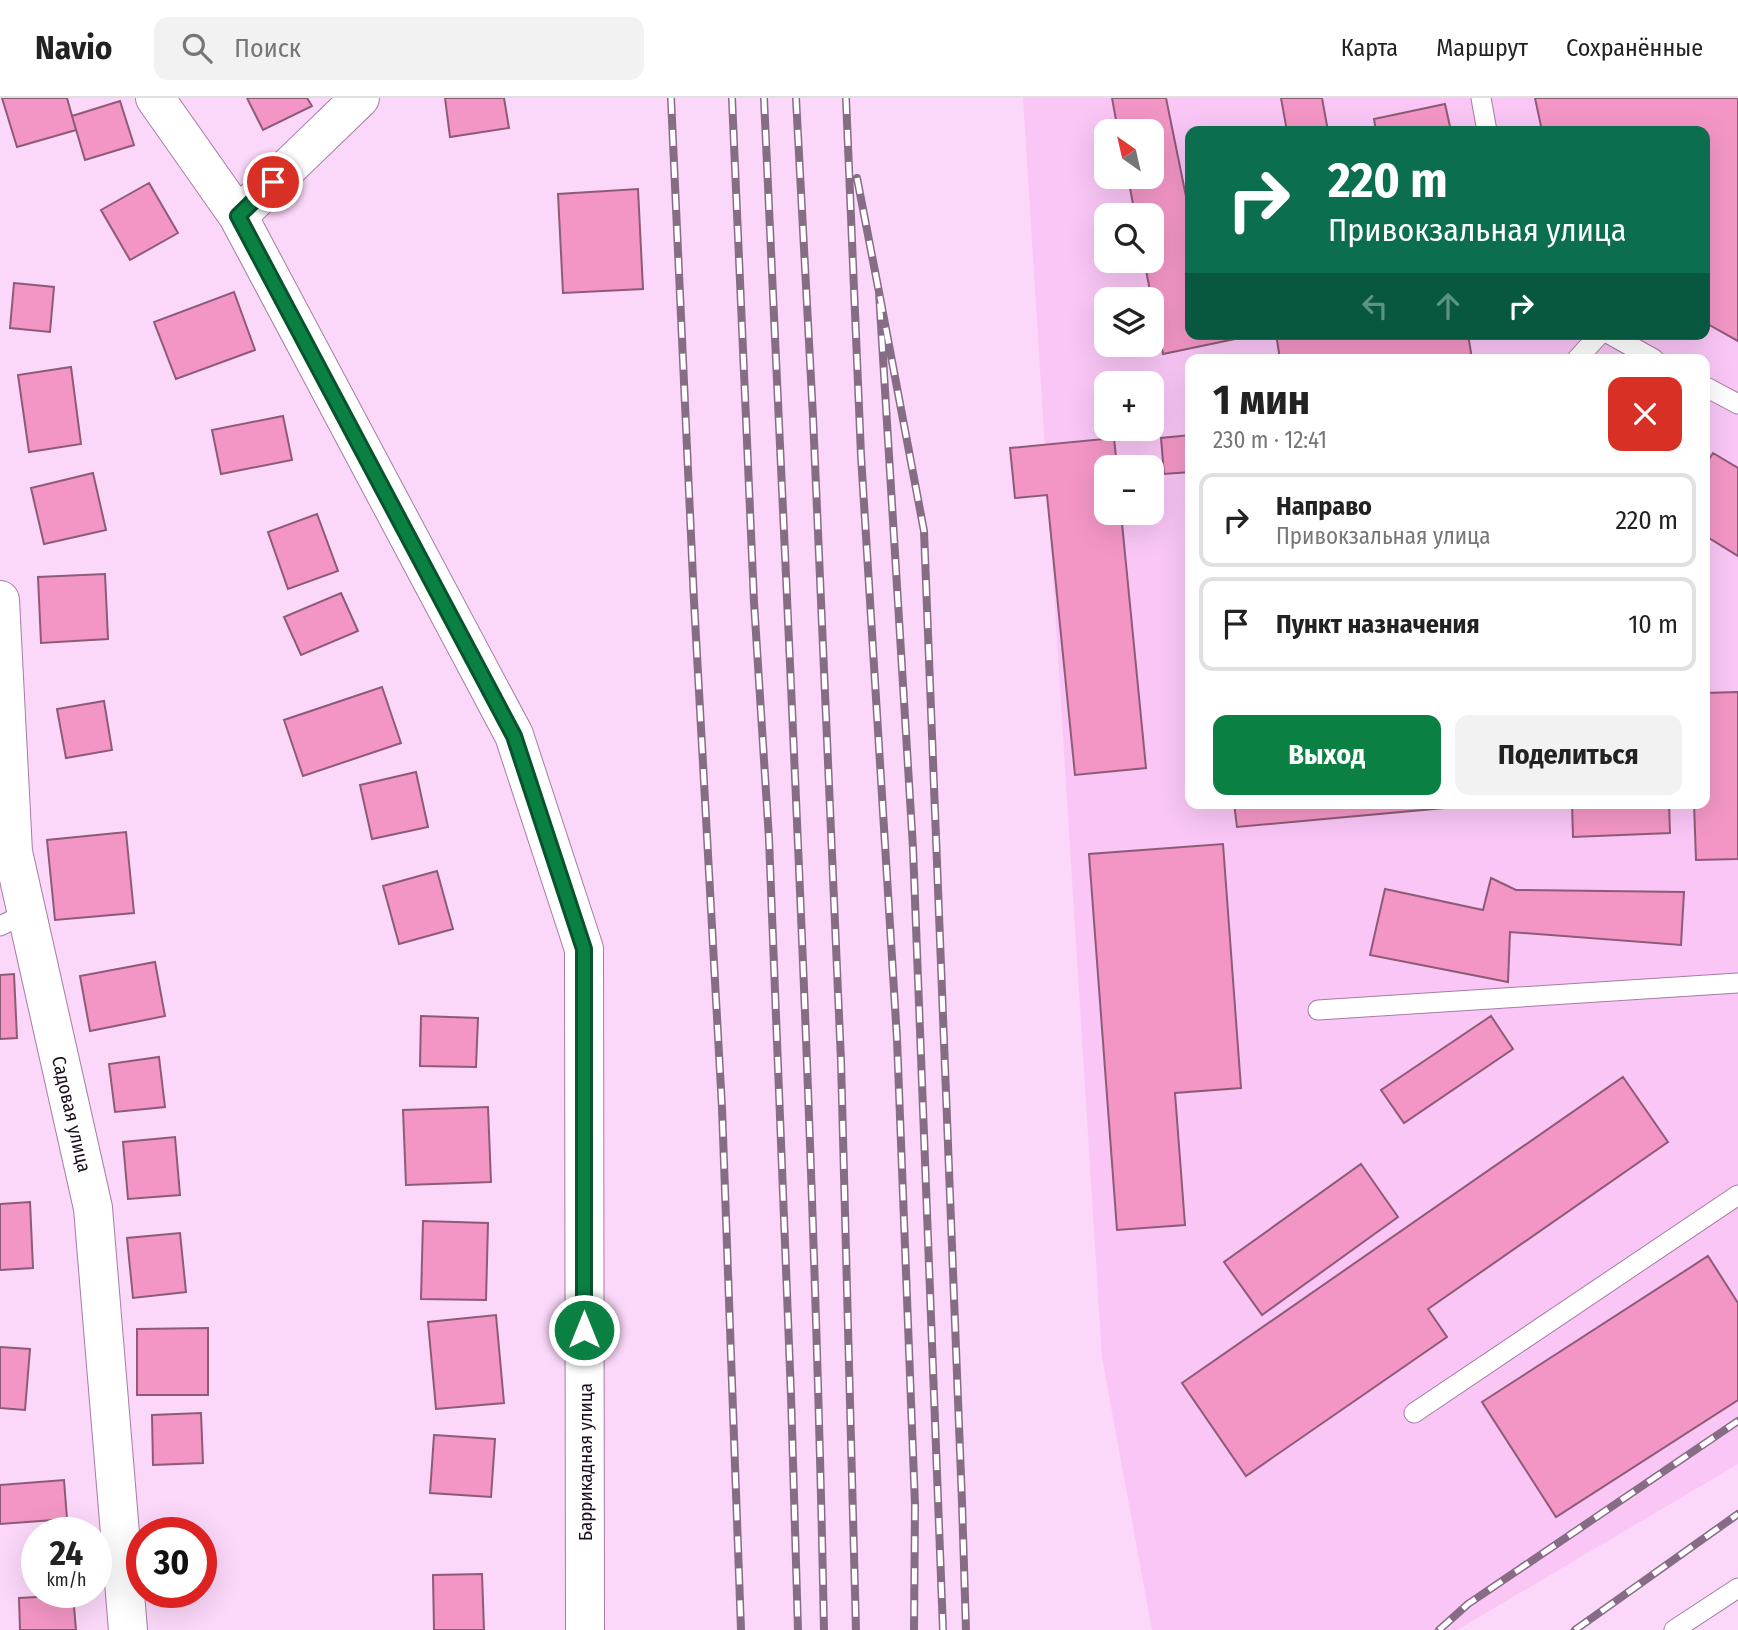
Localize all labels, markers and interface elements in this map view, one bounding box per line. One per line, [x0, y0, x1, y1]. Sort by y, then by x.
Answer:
search box [154, 17, 644, 80]
text: Navio [35, 28, 112, 68]
icon: search [178, 29, 216, 67]
text: Поиск [234, 33, 301, 64]
text: Карта [1341, 34, 1398, 62]
text: Маршрут [1436, 34, 1528, 62]
text: Сохранённые [1566, 34, 1703, 62]
north arrow [1094, 119, 1164, 189]
map controls [1094, 119, 1164, 525]
text: 220 m [1328, 151, 1448, 210]
pin [243, 152, 303, 212]
icon: right [1213, 154, 1304, 245]
icon: arrive [254, 163, 292, 201]
button: search [1094, 203, 1164, 273]
text: Привокзальная улица [1328, 211, 1626, 249]
button: layers [1094, 287, 1164, 357]
icon: left [1356, 287, 1394, 325]
icon: ahead [1429, 287, 1467, 325]
icon: right [1502, 287, 1540, 325]
button: + [1094, 371, 1164, 441]
text: 1 мин [1213, 375, 1310, 425]
button: close [1608, 377, 1682, 451]
text: 230 m · 12:41 [1213, 426, 1327, 454]
button: − [1094, 455, 1164, 525]
text: Направо [1276, 491, 1372, 522]
icon: right [1217, 501, 1255, 539]
text: 220 m [1615, 505, 1678, 536]
text: Привокзальная улица [1276, 522, 1491, 550]
icon: arrive [1217, 605, 1255, 643]
text: Пункт назначения [1276, 609, 1480, 640]
text: 10 m [1628, 609, 1678, 640]
button: Выход [1213, 715, 1441, 795]
button: Поделиться [1455, 715, 1682, 795]
street label: Садовая улица [47, 1054, 96, 1174]
position arrow [547, 1293, 621, 1367]
street label: Баррикадная улица [574, 1383, 597, 1541]
speed limit sign: 30 [126, 1517, 217, 1608]
text: 24 [50, 1532, 83, 1574]
text: km/h [46, 1569, 87, 1591]

